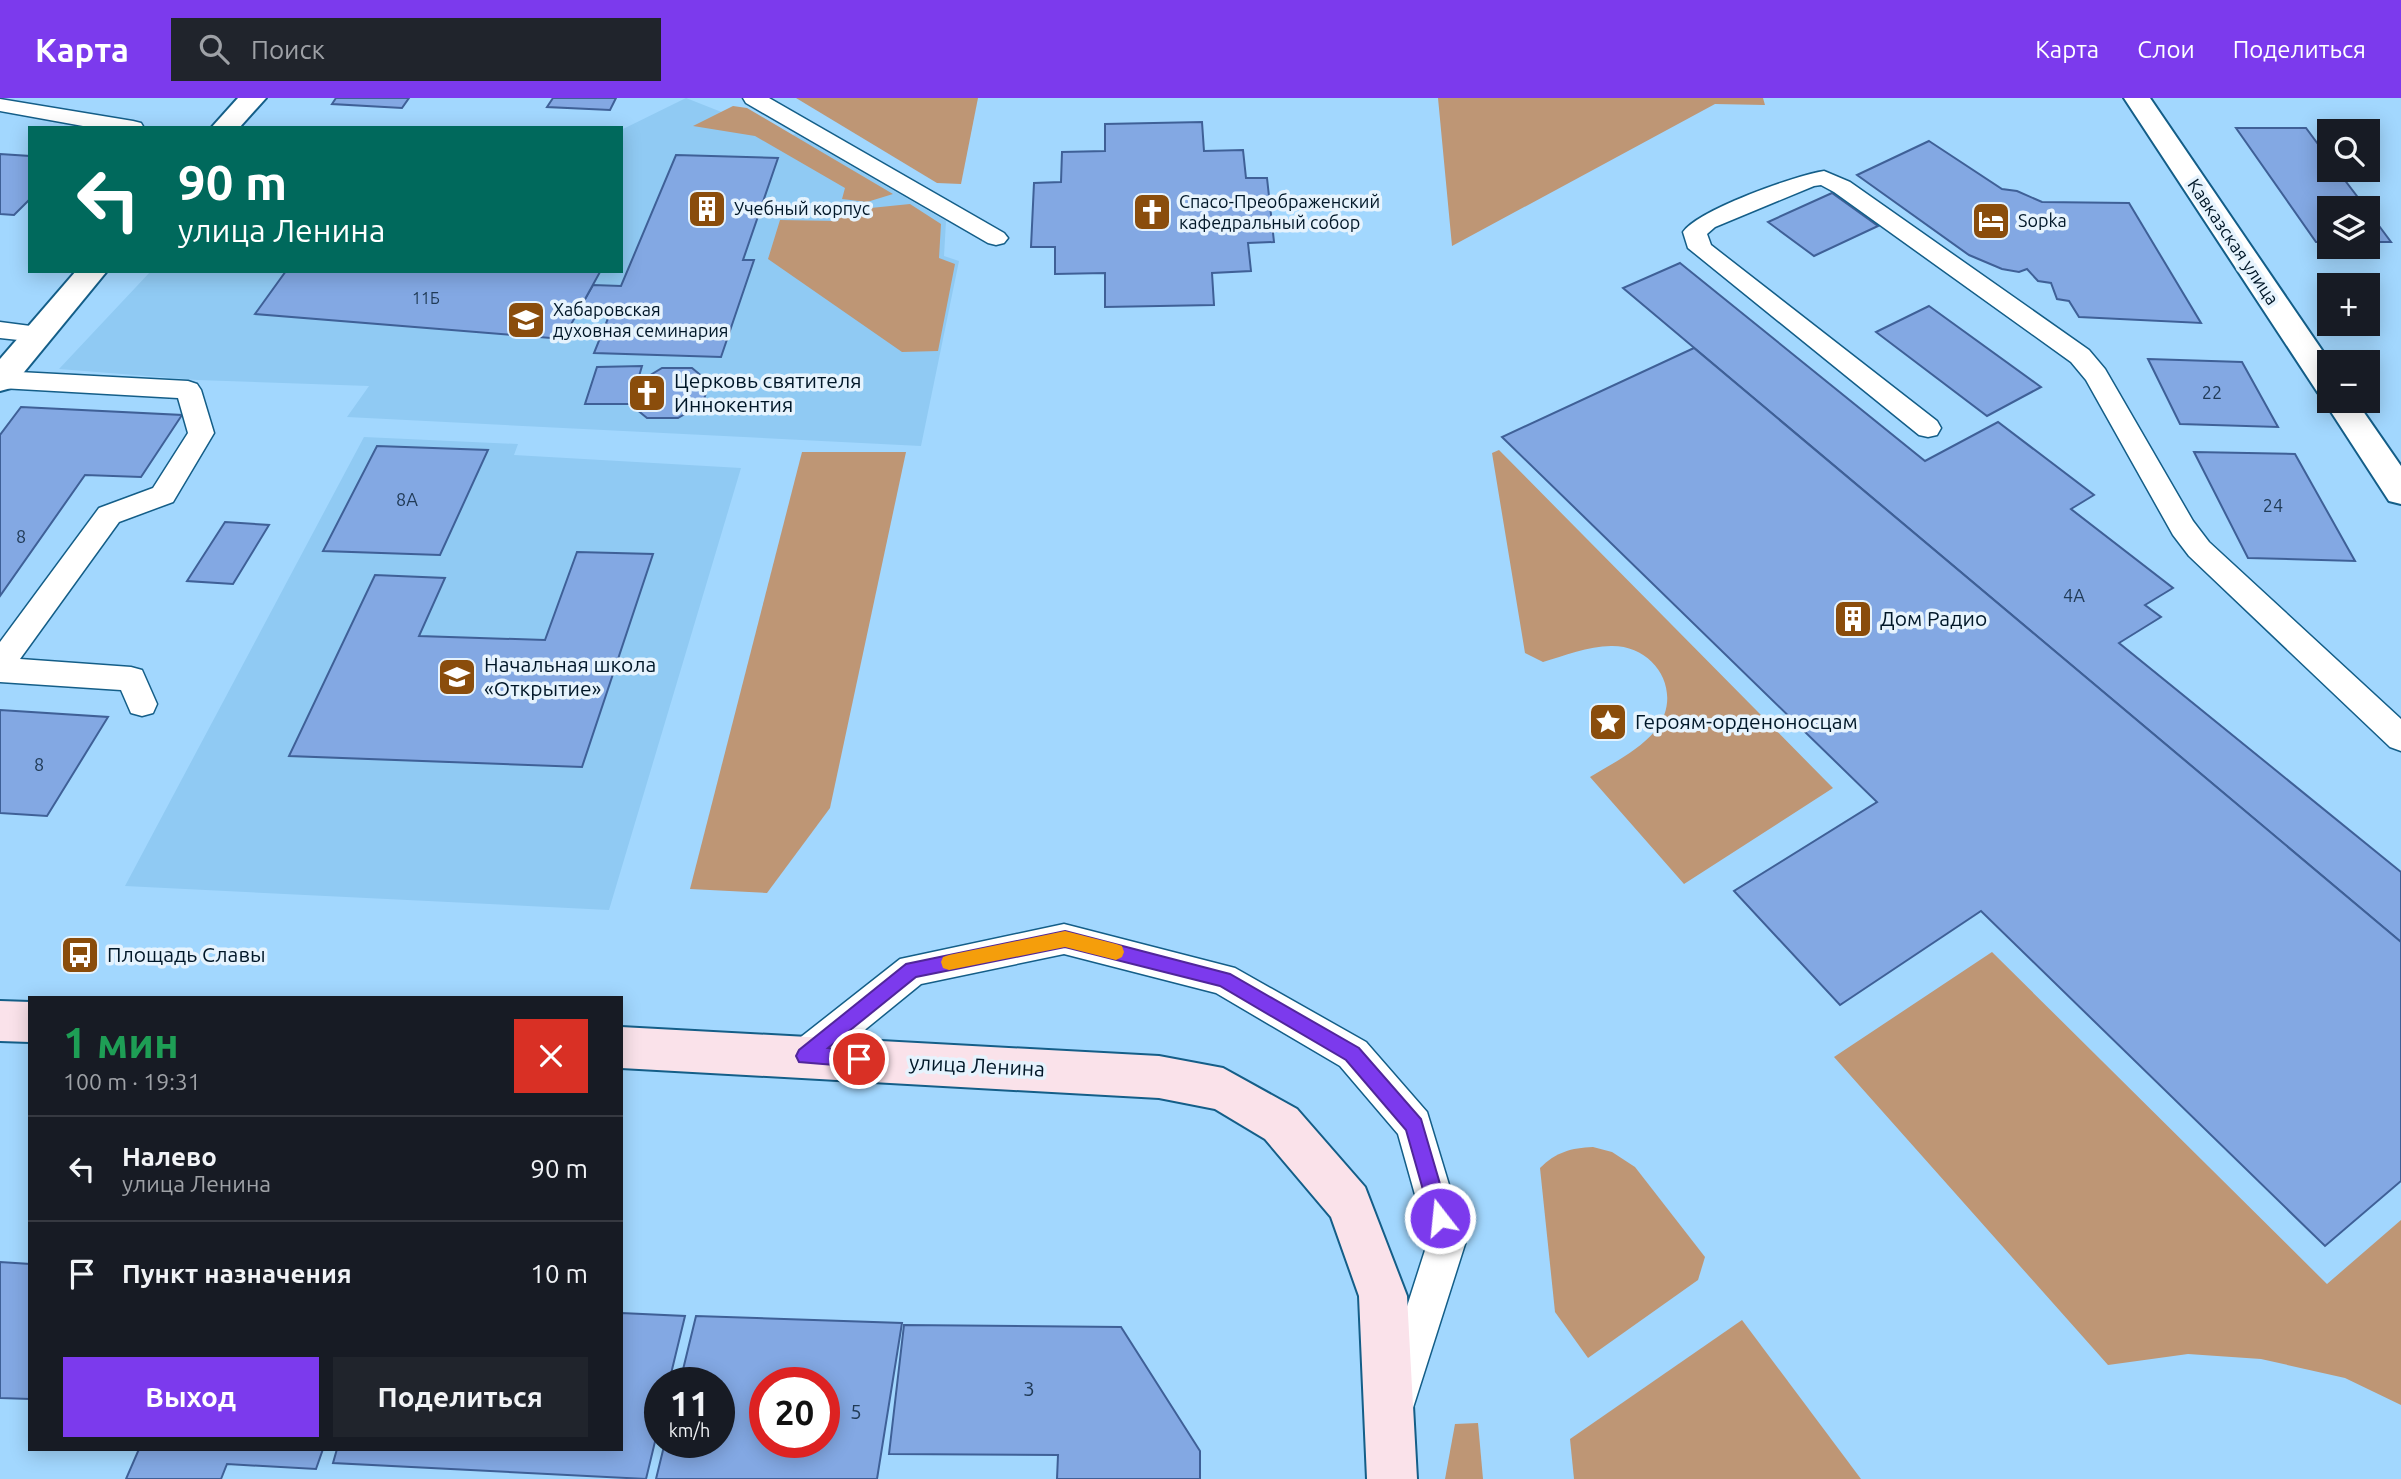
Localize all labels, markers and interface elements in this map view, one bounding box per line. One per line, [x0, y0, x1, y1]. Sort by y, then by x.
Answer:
search box [171, 18, 661, 81]
icon: search [195, 30, 233, 68]
text: Карта [35, 31, 129, 68]
text: Поиск [251, 35, 325, 64]
text: Карта [2035, 36, 2099, 63]
text: Слои [2137, 36, 2195, 63]
text: Поделиться [2233, 36, 2366, 63]
map controls [2317, 119, 2380, 413]
button: search [2317, 119, 2380, 182]
icon: left [63, 154, 154, 245]
text: 90 m [178, 154, 287, 209]
street label: Кавказская улица [2184, 175, 2283, 308]
building icon: Учебный корпус [686, 188, 728, 230]
church icon: Спасо-Преображенский кафедральный собор [1131, 191, 1173, 233]
place label: Спасо-Преображенский кафедральный собор [1179, 191, 1380, 232]
button: layers [2317, 196, 2380, 259]
place label: Учебный корпус [734, 198, 870, 218]
hotel icon: Sopka [1970, 200, 2012, 242]
place label: Sopka [2018, 210, 2067, 230]
text: улица Ленина [178, 212, 386, 248]
button: + [2317, 273, 2380, 336]
house number: 11Б [412, 289, 440, 307]
school or university icon: Хабаровская духовная семинария [505, 299, 547, 341]
place label: Хабаровская духовная семинария [553, 299, 729, 340]
button: − [2317, 350, 2380, 413]
place label: Церковь святителя Иннокентия [674, 368, 862, 416]
church icon: Церковь святителя Иннокентия [626, 372, 668, 414]
house number: 22 [2202, 382, 2222, 402]
house number: 8А [396, 489, 418, 509]
house number: 24 [2263, 495, 2283, 515]
house number: 8 [16, 526, 26, 546]
house number: 4А [2063, 585, 2085, 605]
building icon: Дом Радио [1832, 598, 1874, 640]
place label: Дом Радио [1880, 606, 1987, 630]
place label: Начальная школа «Открытие» [484, 652, 656, 700]
school or university icon: Начальная школа «Открытие» [436, 656, 478, 698]
place icon: Героям-орденоносцам [1587, 701, 1629, 743]
place label: Героям-орденоносцам [1635, 709, 1858, 733]
house number: 8 [34, 754, 44, 774]
bus stop icon: Площадь Славы [59, 934, 101, 976]
place label: Площадь Славы [107, 942, 266, 966]
text: 1 мин [63, 1019, 179, 1066]
button: close [514, 1019, 588, 1093]
pin [829, 1029, 889, 1089]
icon: arrive [840, 1040, 878, 1078]
street label: улица Ленина [908, 1049, 1046, 1081]
text: 100 m · 19:31 [63, 1069, 201, 1094]
text: Налево [122, 1142, 217, 1171]
icon: left [63, 1150, 101, 1188]
text: 90 m [530, 1154, 588, 1183]
text: улица Ленина [122, 1171, 271, 1196]
position arrow [1403, 1181, 1477, 1255]
icon: arrive [63, 1255, 101, 1293]
text: Пункт назначения [122, 1259, 352, 1288]
text: 10 m [530, 1259, 588, 1288]
button: Выход [63, 1357, 319, 1437]
button: Поделиться [333, 1357, 588, 1437]
speed limit sign: 20 [749, 1367, 840, 1458]
house number: 3 [1023, 1376, 1035, 1400]
text: 11 [670, 1383, 709, 1423]
house number: 5 [850, 1399, 862, 1423]
text: km/h [669, 1420, 710, 1440]

